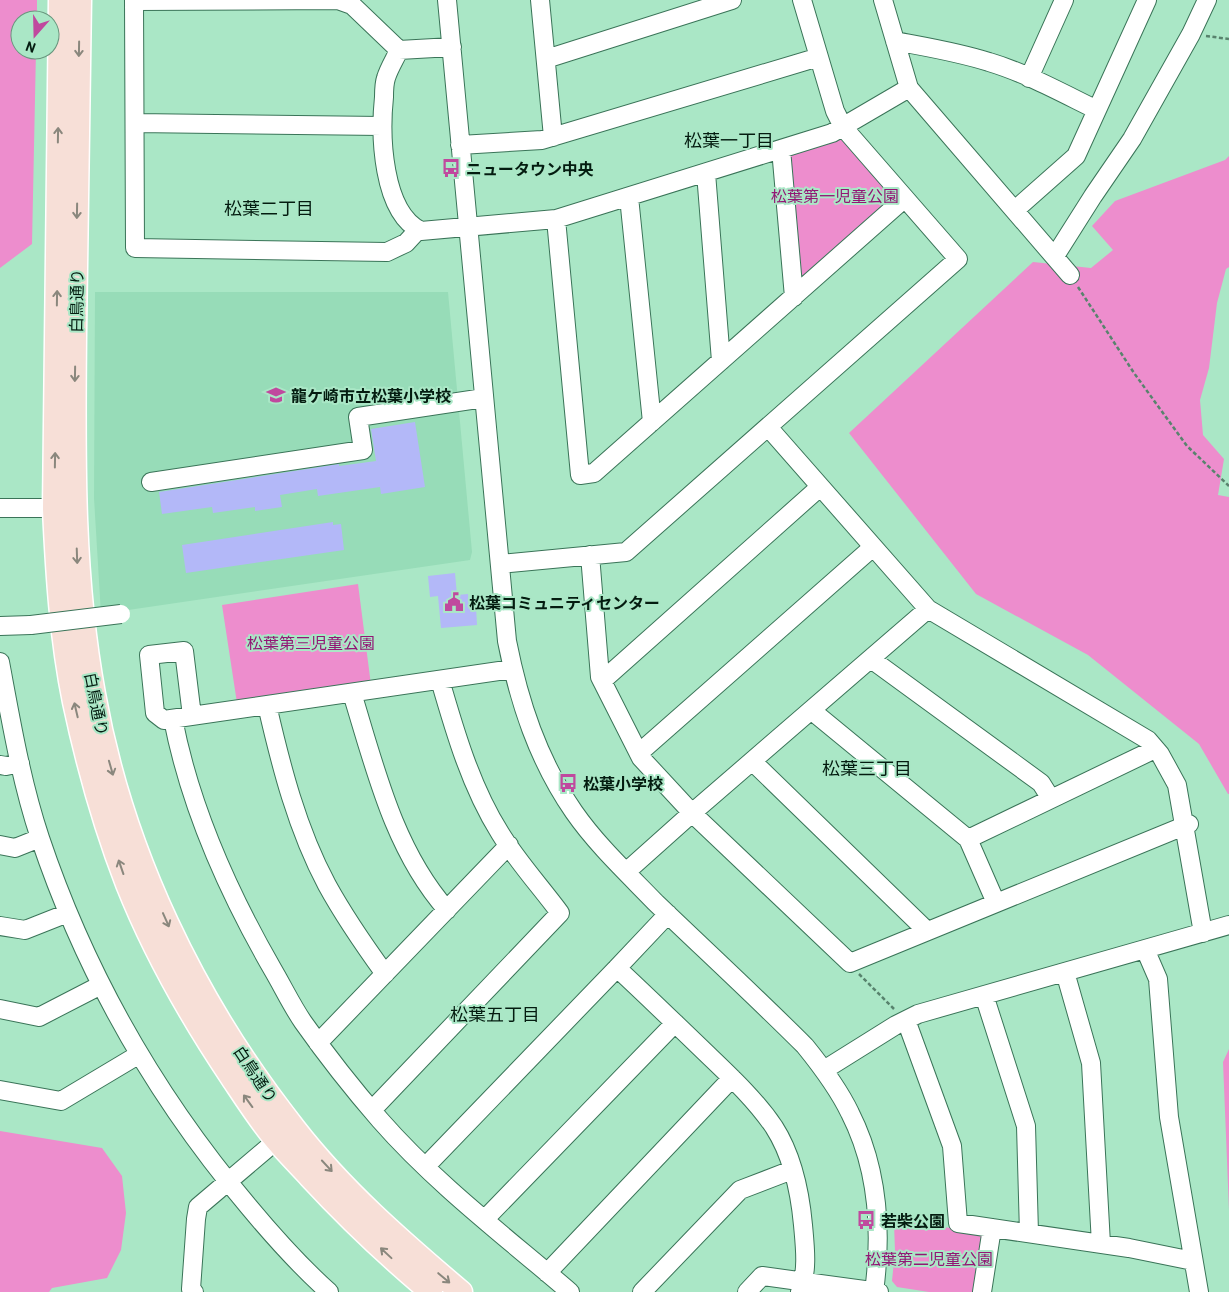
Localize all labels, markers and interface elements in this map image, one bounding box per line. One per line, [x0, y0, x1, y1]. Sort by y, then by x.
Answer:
north arrow [10, 10, 60, 60]
text: N [23, 38, 38, 57]
one-way arrow [74, 40, 84, 56]
one-way arrow [53, 128, 63, 144]
district label: 松葉一丁目 [684, 129, 774, 151]
bus stop icon: ニュータウン中央 [440, 157, 462, 179]
place label: ニュータウン中央 [466, 159, 594, 178]
park label: 松葉第一児童公園 [771, 186, 899, 205]
district label: 松葉二丁目 [224, 197, 314, 219]
one-way arrow [72, 202, 82, 219]
street label: 白鳥通り [66, 269, 86, 333]
one-way arrow [52, 290, 61, 306]
one-way arrow [70, 365, 80, 381]
school or university icon: 龍ケ崎市立松葉小学校 [265, 384, 287, 406]
place label: 龍ケ崎市立松葉小学校 [291, 386, 451, 405]
one-way arrow [50, 453, 60, 469]
one-way arrow [72, 548, 81, 564]
public building icon: 松葉コミュニティセンター [443, 591, 465, 613]
place label: 松葉コミュニティセンター [469, 593, 660, 612]
park label: 松葉第三児童公園 [247, 633, 375, 652]
street label: 白鳥通り [82, 671, 112, 737]
one-way arrow [71, 703, 80, 719]
district label: 松葉三丁目 [822, 757, 912, 779]
one-way arrow [107, 759, 116, 775]
bus stop icon: 松葉小学校 [557, 772, 579, 794]
place label: 松葉小学校 [583, 774, 663, 793]
one-way arrow [116, 859, 125, 875]
one-way arrow [162, 912, 172, 927]
district label: 松葉五丁目 [450, 1003, 540, 1025]
street label: 白鳥通り [230, 1042, 282, 1106]
one-way arrow [243, 1094, 253, 1108]
one-way arrow [321, 1159, 333, 1172]
bus stop icon: 若柴公園 [855, 1209, 877, 1231]
place label: 若柴公園 [881, 1211, 945, 1230]
one-way arrow [380, 1247, 392, 1259]
park label: 松葉第二児童公園 [865, 1249, 993, 1268]
one-way arrow [438, 1272, 451, 1284]

